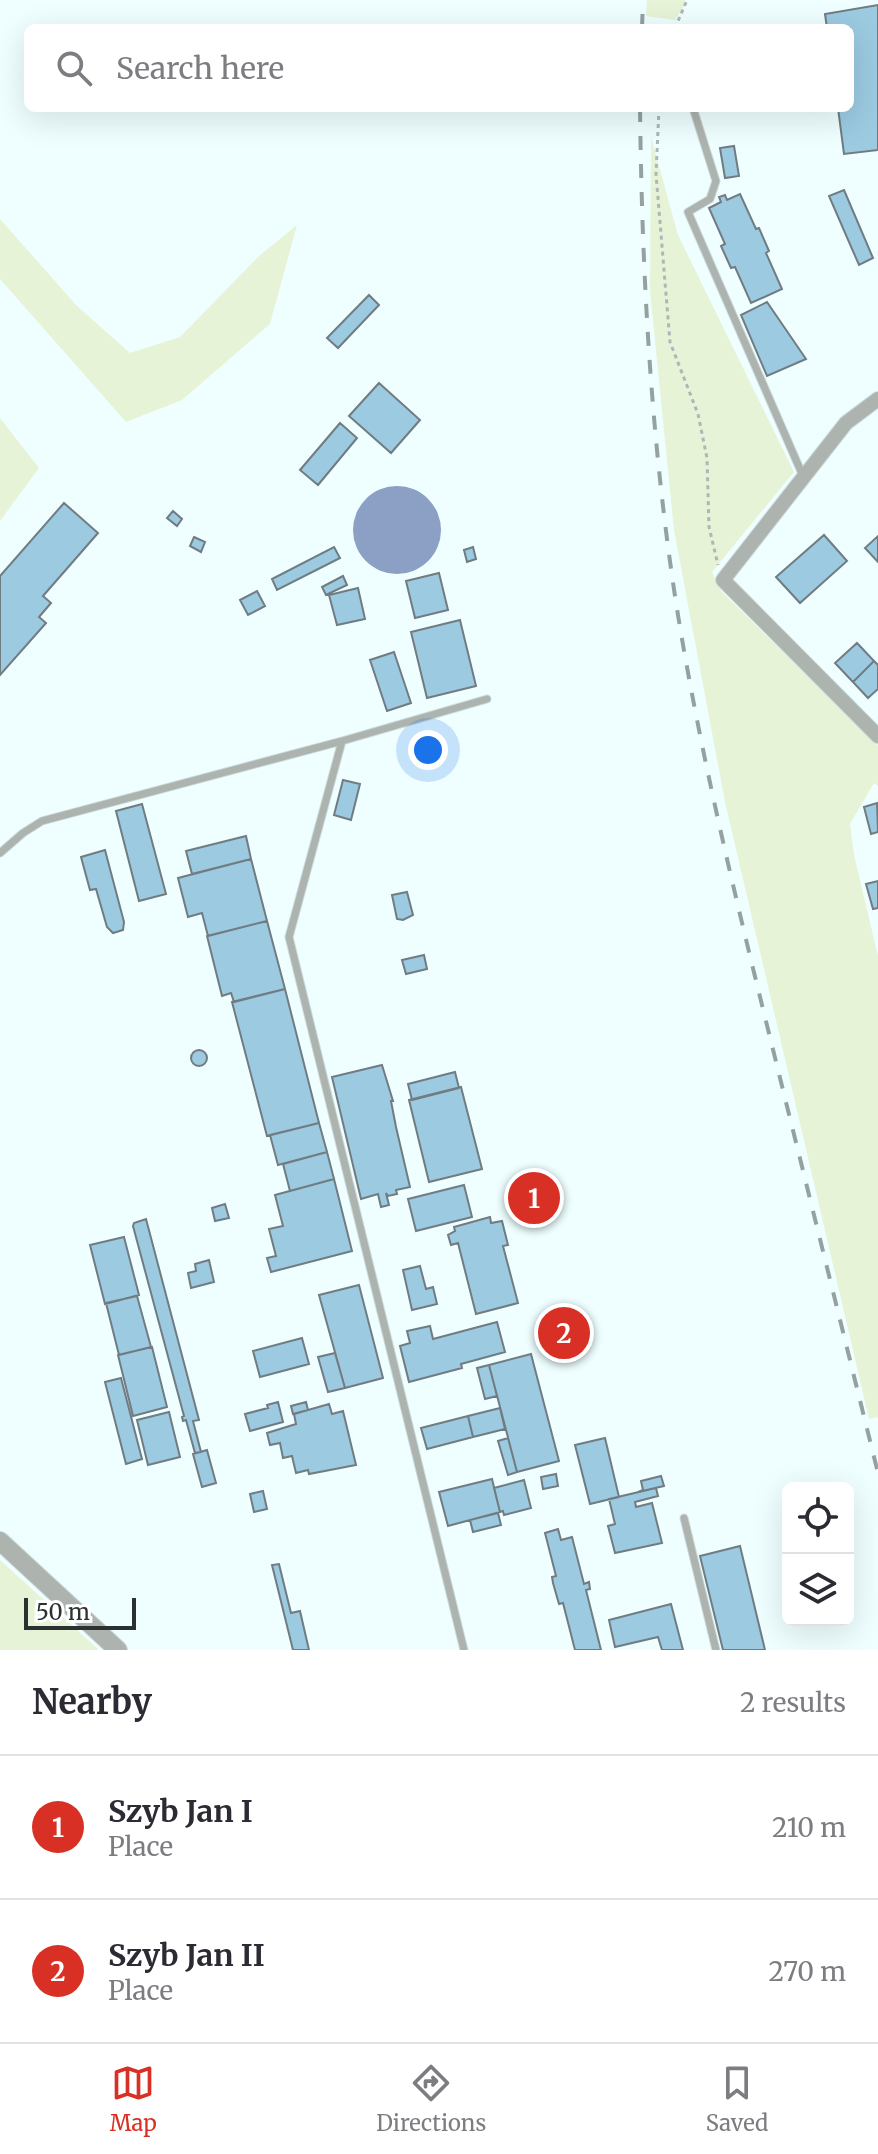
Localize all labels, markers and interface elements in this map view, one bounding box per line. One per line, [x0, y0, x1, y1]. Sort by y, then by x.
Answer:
search box [24, 24, 854, 112]
icon: search [52, 46, 96, 90]
text: Search here [116, 49, 284, 87]
your location [408, 730, 448, 770]
pin: 1 [508, 1168, 560, 1228]
pin: 2 [538, 1303, 590, 1363]
map controls [782, 1482, 854, 1626]
button: locate [782, 1482, 854, 1554]
button: layers [782, 1554, 854, 1626]
scale bar [24, 1594, 136, 1630]
text: 50 m [36, 1598, 90, 1626]
text: Nearby [32, 1681, 152, 1723]
text: 2 results [740, 1686, 846, 1719]
text: Szyb Jan I [108, 1792, 253, 1830]
text: 1 [52, 1811, 64, 1844]
text: 210 m [772, 1811, 846, 1844]
text: Place [108, 1830, 173, 1863]
text: Szyb Jan II [108, 1936, 265, 1974]
text: 2 [50, 1955, 66, 1988]
text: 270 m [769, 1955, 846, 1988]
text: Place [108, 1974, 173, 2007]
tab: Map [110, 2061, 157, 2137]
tab: Directions [376, 2061, 486, 2137]
tab: Saved [706, 2061, 768, 2137]

